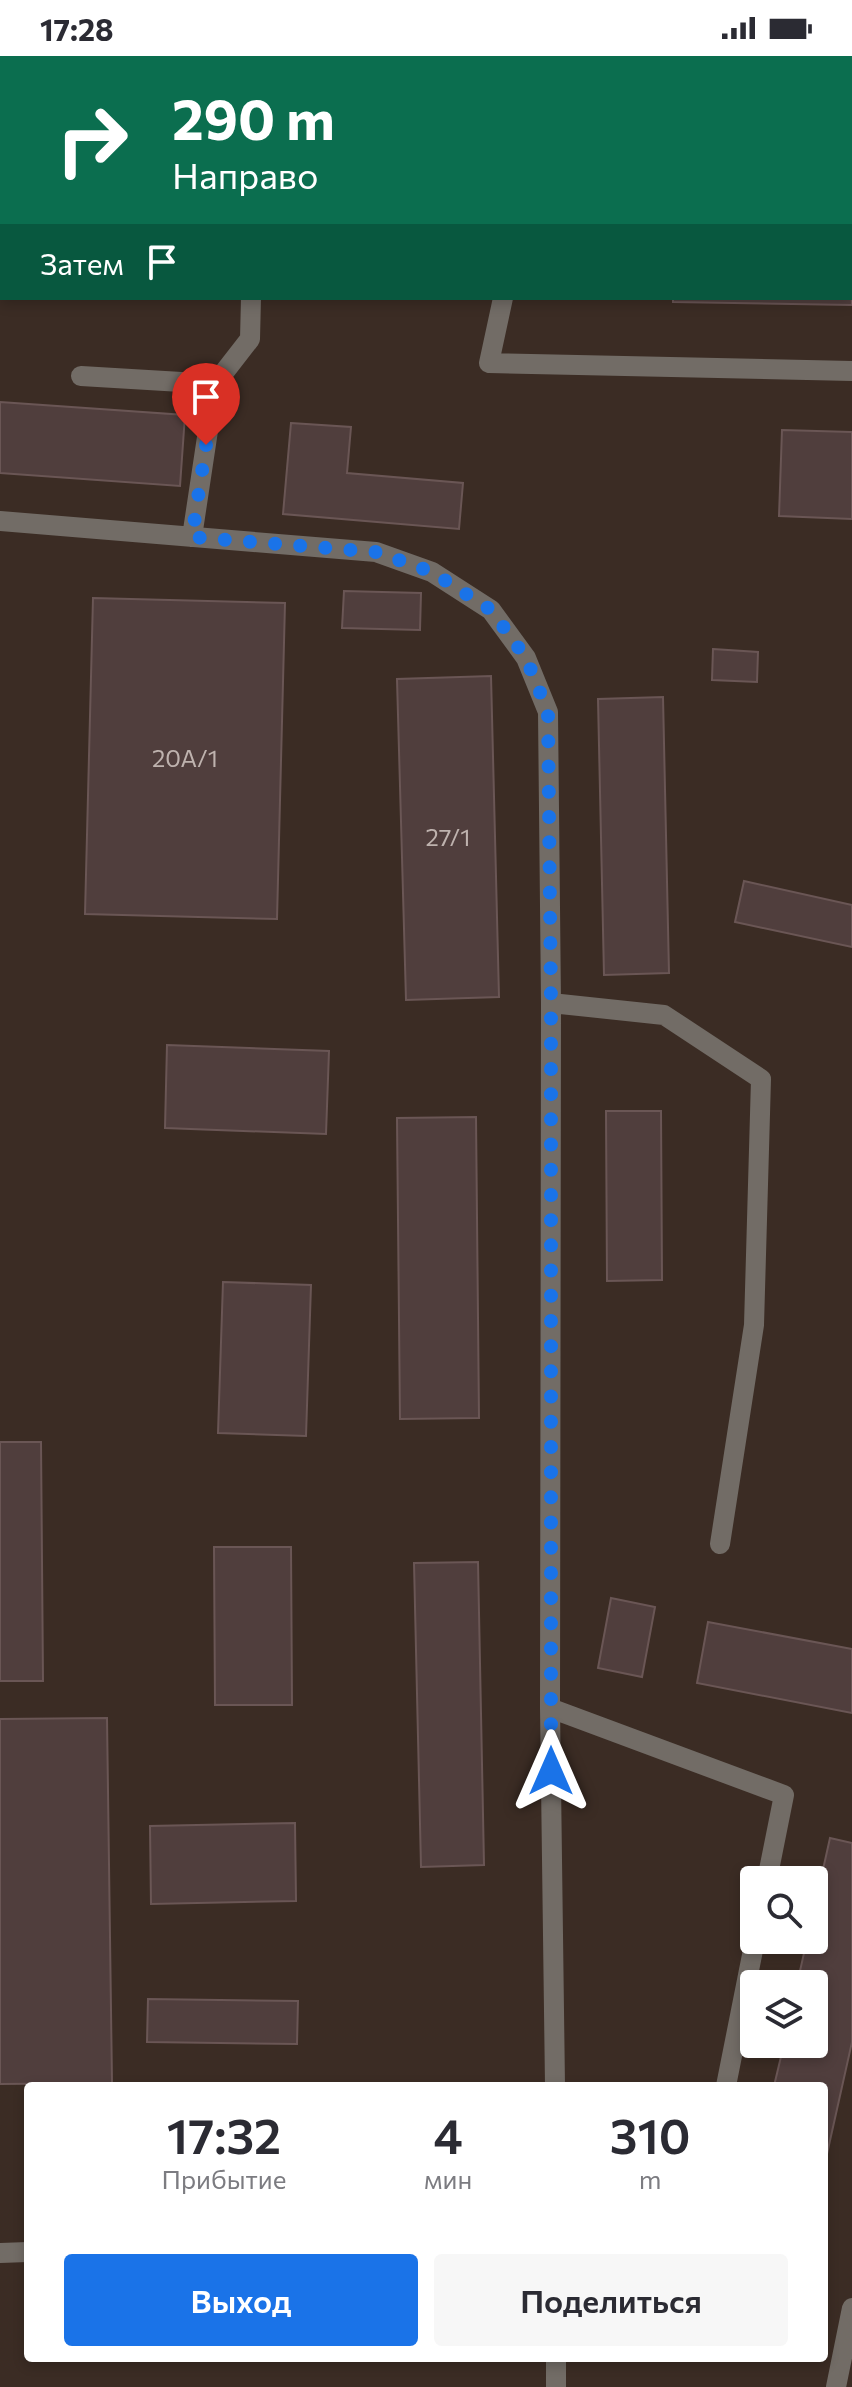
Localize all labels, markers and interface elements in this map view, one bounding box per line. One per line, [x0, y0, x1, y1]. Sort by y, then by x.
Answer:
text: 17:28 [40, 10, 113, 47]
text: 290 m [172, 83, 335, 152]
icon: right [40, 88, 144, 192]
text: Направо [172, 152, 318, 196]
icon: arrive [140, 240, 184, 284]
text: Затем [40, 244, 124, 281]
pin [172, 363, 240, 445]
icon: arrive [184, 375, 228, 419]
house number: 20А/1 [152, 743, 218, 772]
house number: 27/1 [425, 822, 471, 851]
position arrow [509, 1729, 593, 1813]
map controls [740, 1866, 828, 2058]
button: search [740, 1866, 828, 1954]
button: layers [740, 1970, 828, 2058]
text: 17:32 [167, 2105, 281, 2164]
text: 4 [433, 2105, 463, 2164]
text: 310 [610, 2105, 690, 2164]
text: Прибытие [161, 2163, 286, 2194]
text: мин [424, 2163, 472, 2194]
text: m [639, 2163, 661, 2194]
button: Выход [64, 2254, 418, 2346]
button: Поделиться [434, 2254, 788, 2346]

